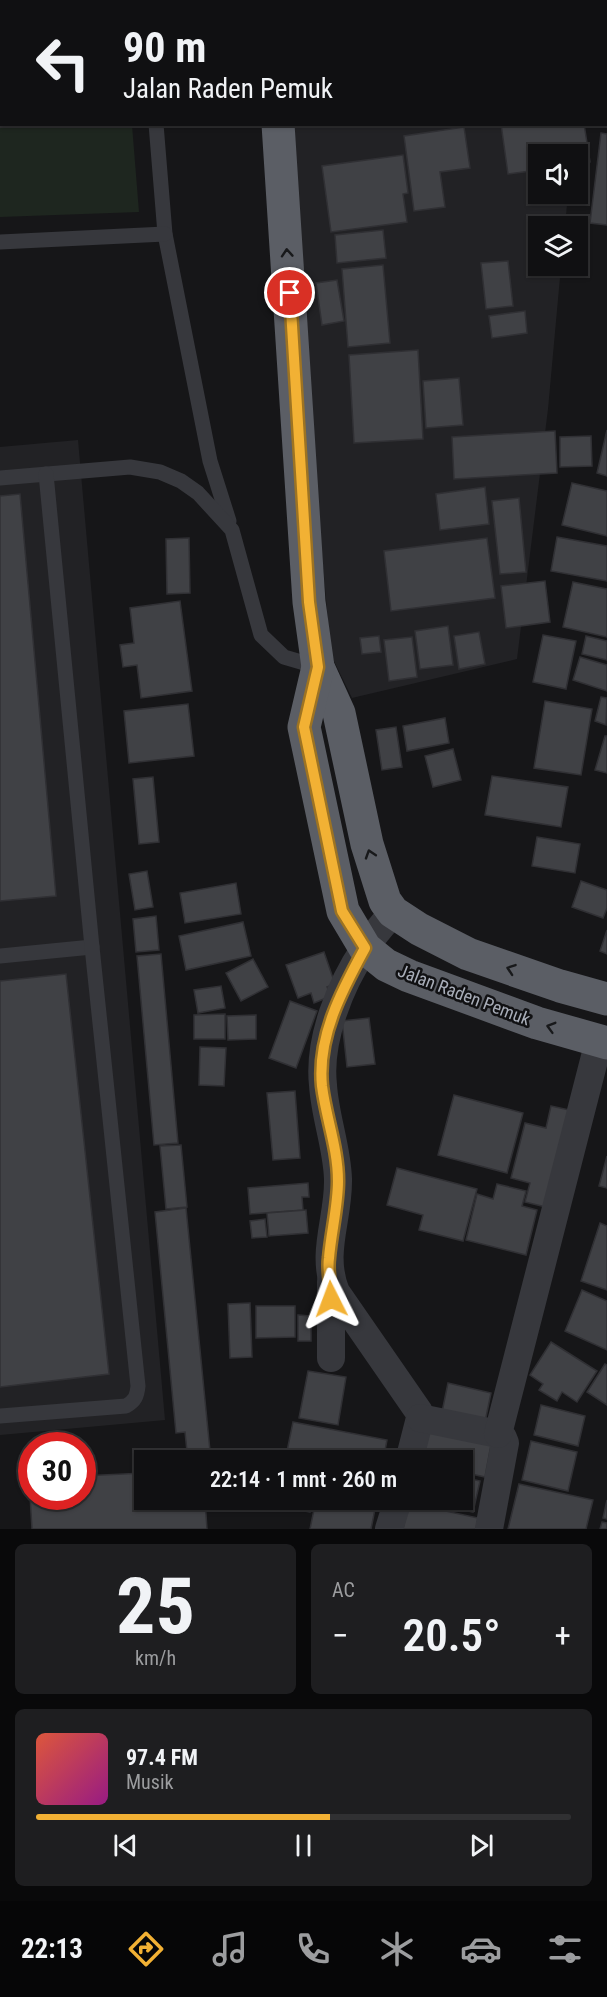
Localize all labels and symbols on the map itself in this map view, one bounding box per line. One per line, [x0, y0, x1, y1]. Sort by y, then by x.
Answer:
one-way arrow [281, 248, 294, 257]
pin [264, 267, 315, 318]
one-way arrow [365, 849, 377, 860]
street label: Jalan Raden Pemuk [395, 960, 533, 1029]
one-way arrow [506, 964, 517, 977]
one-way arrow [546, 1022, 557, 1034]
position arrow [299, 1267, 363, 1331]
speed limit sign: 30 [18, 1432, 96, 1510]

